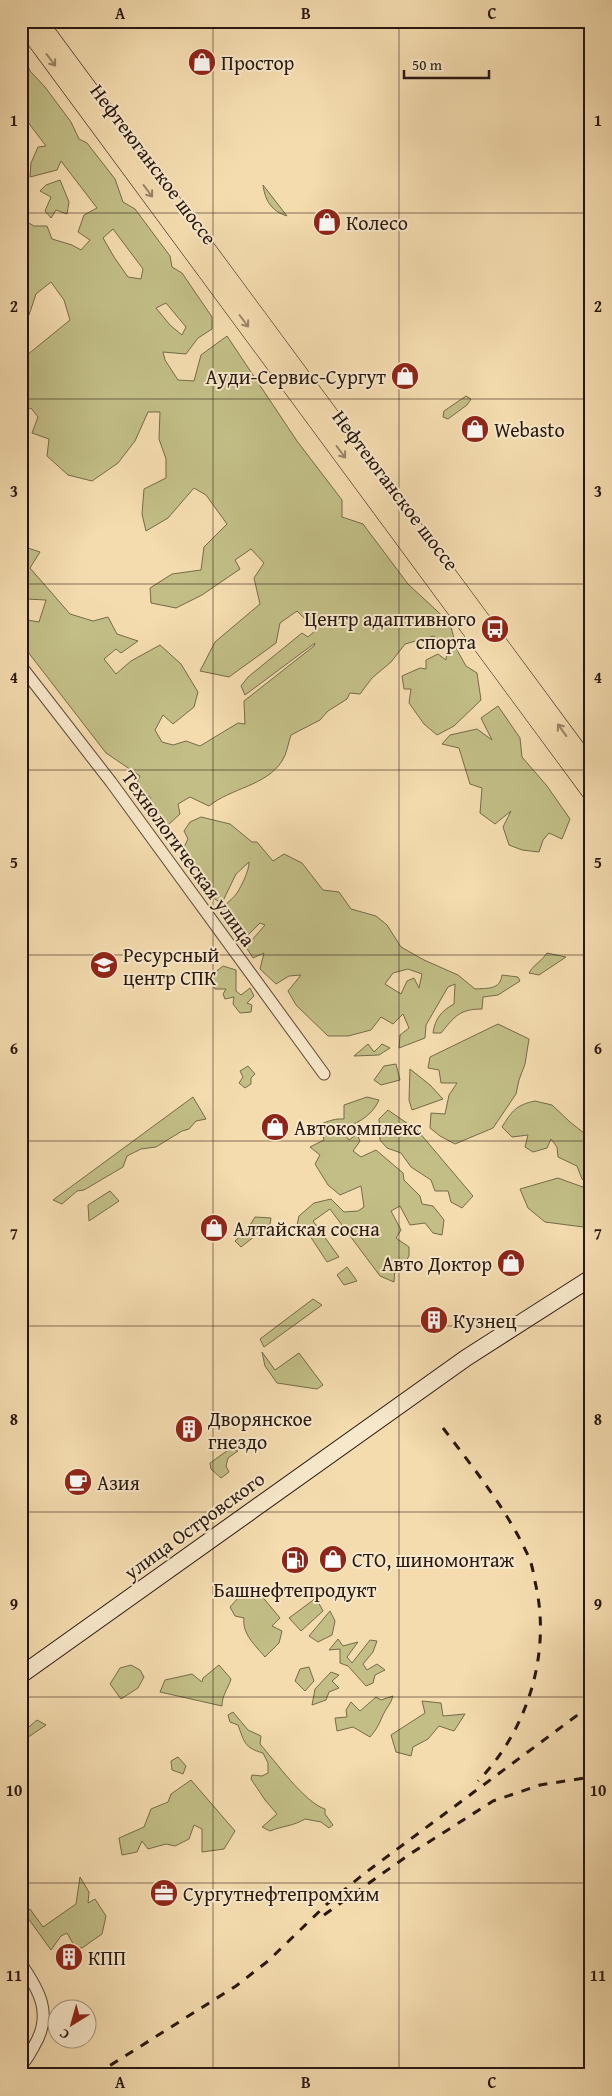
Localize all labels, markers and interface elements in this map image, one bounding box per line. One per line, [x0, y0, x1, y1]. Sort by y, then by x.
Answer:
text: A [115, 1, 126, 25]
text: B [301, 1, 311, 25]
text: C [487, 1, 497, 25]
shop icon: Простор [187, 47, 217, 77]
place label: Простор [221, 48, 295, 77]
scale bar [404, 48, 490, 80]
one-way arrow [46, 53, 56, 67]
text: 50 m [412, 54, 443, 75]
street label: Нефтеюганское шоссе [84, 77, 224, 251]
text: 1 [10, 108, 18, 132]
text: 1 [594, 108, 602, 132]
one-way arrow [143, 184, 153, 198]
shop icon: Колесо [312, 207, 342, 237]
place label: Колесо [346, 208, 408, 237]
text: 2 [10, 294, 18, 318]
text: 2 [594, 294, 602, 318]
one-way arrow [239, 314, 250, 327]
shop icon: Ауди-Сервис-Сургут [390, 361, 420, 391]
place label: Ауди-Сервис-Сургут [205, 362, 386, 391]
street label: Нефтеюганское шоссе [326, 403, 466, 577]
shop icon: Webasto [460, 414, 490, 444]
place label: Webasto [494, 415, 565, 444]
one-way arrow [336, 445, 346, 459]
text: 3 [10, 479, 18, 503]
text: 3 [594, 479, 602, 503]
place label: Центр адаптивного спорта [304, 604, 476, 656]
bus stop icon: Центр адаптивного спорта [480, 614, 510, 644]
text: 4 [10, 665, 18, 689]
text: 4 [594, 665, 602, 689]
one-way arrow [557, 723, 567, 737]
street label: Технологическая улица [115, 764, 263, 953]
text: 5 [10, 850, 18, 874]
text: 5 [594, 850, 602, 874]
place label: Ресурсный центр СПК [123, 940, 219, 992]
school or university icon: Ресурсный центр СПК [89, 950, 119, 980]
text: 6 [10, 1036, 18, 1060]
text: 6 [594, 1036, 602, 1060]
shop icon: Автокомплекс [260, 1112, 290, 1142]
place label: Автокомплекс [294, 1113, 422, 1142]
shop icon: Алтайская сосна [199, 1213, 229, 1243]
place label: Алтайская сосна [233, 1214, 380, 1243]
text: 7 [10, 1221, 18, 1245]
text: 7 [594, 1221, 602, 1245]
shop icon: Авто Доктор [496, 1248, 526, 1278]
place label: Авто Доктор [382, 1249, 492, 1278]
building icon: Кузнец [419, 1305, 449, 1335]
place label: Кузнец [453, 1306, 517, 1335]
place label: Дворянское гнездо [207, 1404, 312, 1456]
text: 8 [10, 1407, 18, 1431]
text: 8 [594, 1407, 602, 1431]
building icon: Дворянское гнездо [174, 1414, 204, 1444]
street label: улица Островского [117, 1464, 270, 1587]
cafe icon: Азия [63, 1467, 93, 1497]
place label: Азия [97, 1468, 140, 1497]
shop icon: СТО, шиномонтаж [318, 1544, 348, 1574]
fuel station icon: Башнефтепродукт [280, 1545, 310, 1575]
place label: СТО, шиномонтаж [352, 1545, 515, 1574]
place label: Башнефтепродукт [214, 1575, 377, 1604]
text: 9 [10, 1592, 18, 1616]
text: 9 [594, 1592, 602, 1616]
text: 10 [6, 1778, 22, 1802]
text: 10 [590, 1778, 606, 1802]
office icon: Сургутнефтепромхим [149, 1878, 179, 1908]
place label: Сургутнефтепромхим [183, 1879, 380, 1908]
building icon: КПП [54, 1942, 84, 1972]
place label: КПП [88, 1943, 126, 1972]
text: 11 [6, 1963, 22, 1987]
text: 11 [590, 1963, 606, 1987]
north arrow [48, 1998, 98, 2048]
text: С [55, 2024, 73, 2045]
text: A [115, 2070, 126, 2094]
text: B [301, 2070, 311, 2094]
text: C [487, 2070, 497, 2094]

